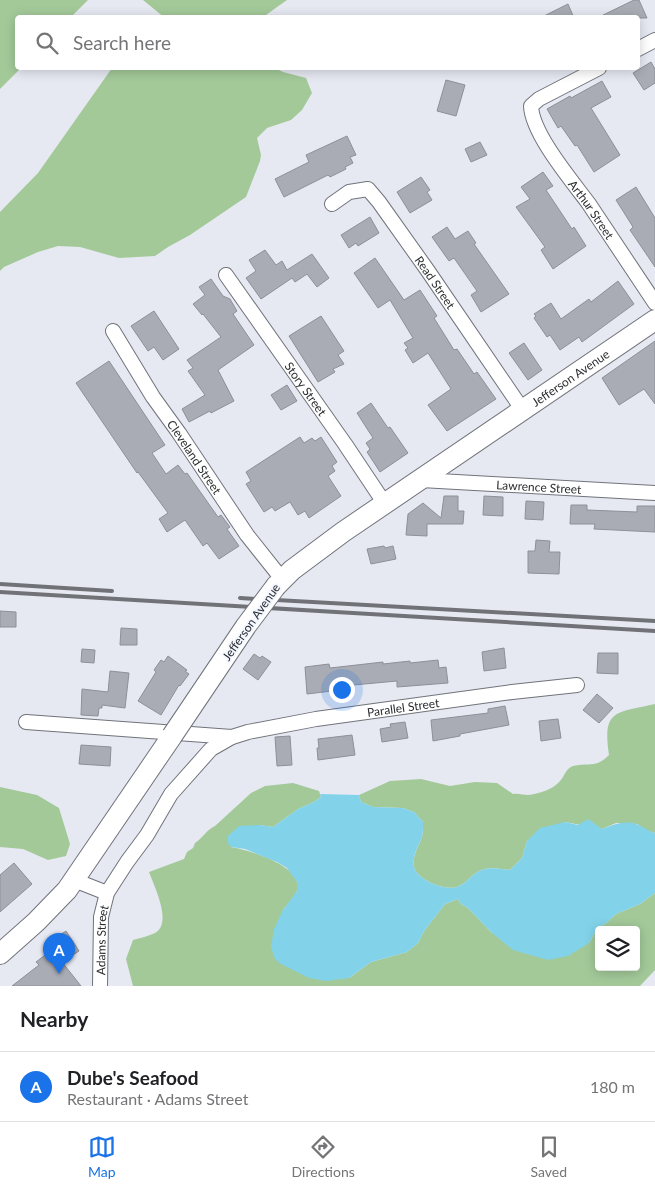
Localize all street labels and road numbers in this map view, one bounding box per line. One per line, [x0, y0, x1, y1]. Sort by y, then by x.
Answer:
street label: Arthur Street [566, 177, 618, 242]
street label: Read Street [412, 253, 459, 312]
street label: Jefferson Avenue [529, 346, 612, 409]
street label: Story Street [282, 359, 331, 419]
street label: Cleveland Street [164, 417, 225, 497]
street label: Lawrence Street [496, 477, 583, 496]
street label: Jefferson Avenue [219, 581, 283, 663]
street label: Parallel Street [366, 695, 441, 719]
street label: Adams Street [93, 903, 111, 975]

